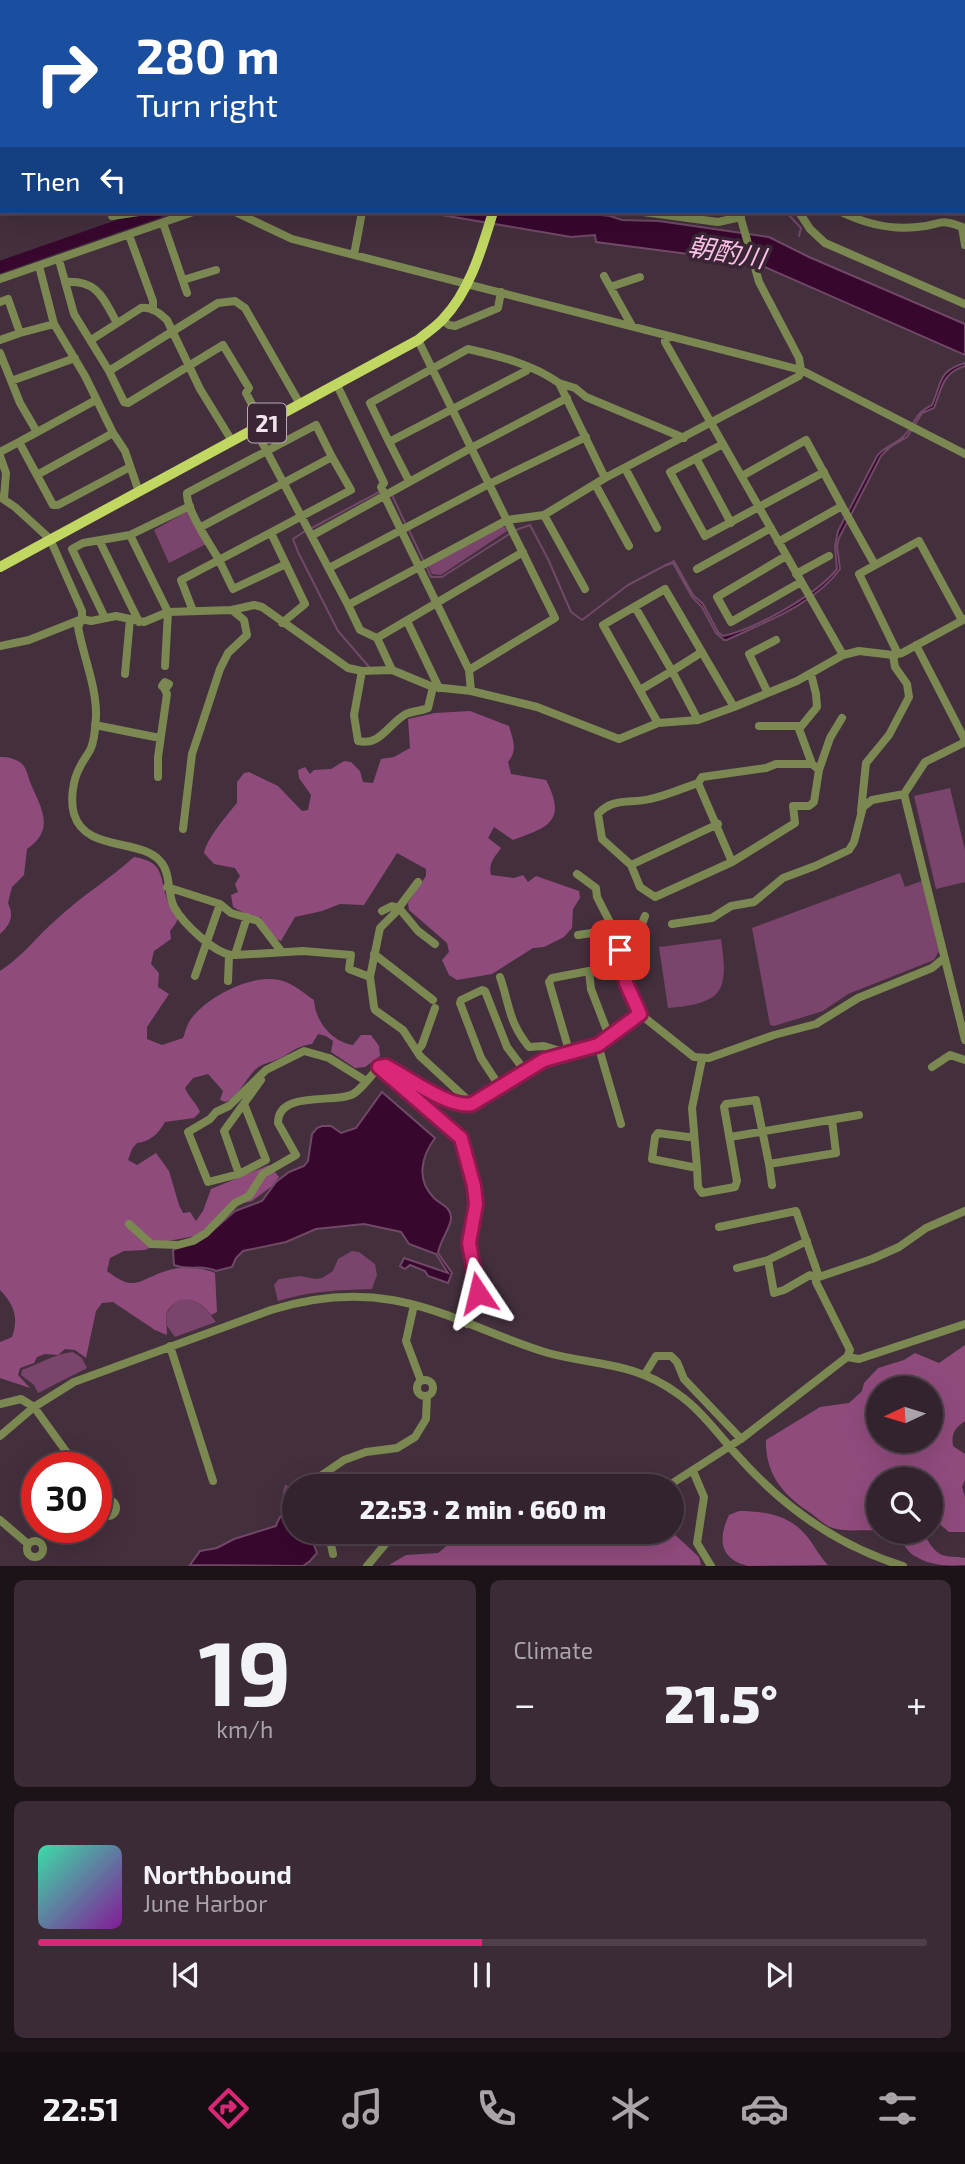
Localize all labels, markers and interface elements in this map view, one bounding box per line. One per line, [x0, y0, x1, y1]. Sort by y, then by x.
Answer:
text: 280 m [136, 25, 280, 84]
icon: right [21, 28, 112, 119]
text: Turn right [136, 85, 278, 123]
icon: left [94, 161, 132, 199]
text: Then [21, 165, 80, 196]
water label: 朝酌川 [686, 229, 771, 274]
road number: 21 [248, 404, 286, 442]
pin [590, 920, 650, 980]
icon: arrive [601, 931, 639, 969]
position arrow [441, 1256, 515, 1330]
north arrow [866, 1376, 943, 1452]
map controls [866, 1376, 943, 1544]
speed limit sign: 30 [21, 1452, 112, 1543]
button: search [866, 1467, 943, 1544]
text: 22:53 · 2 min · 660 m [360, 1493, 606, 1524]
text: 19 [198, 1615, 291, 1724]
text: Climate [514, 1636, 593, 1664]
text: 21.5° [664, 1671, 778, 1733]
text: − [514, 1680, 536, 1726]
text: + [906, 1680, 927, 1726]
text: km/h [216, 1715, 273, 1743]
text: Northbound [143, 1858, 292, 1889]
text: June Harbor [143, 1889, 267, 1917]
icon: previous [167, 1956, 205, 1994]
icon: pause [463, 1956, 501, 1994]
icon: next [760, 1956, 798, 1994]
icon: directions [204, 2084, 253, 2133]
icon: music [338, 2084, 387, 2133]
icon: phone [472, 2084, 521, 2133]
icon: climate [606, 2084, 655, 2133]
icon: car [740, 2084, 789, 2133]
icon: filters [873, 2084, 922, 2133]
text: 22:51 [42, 2089, 119, 2127]

